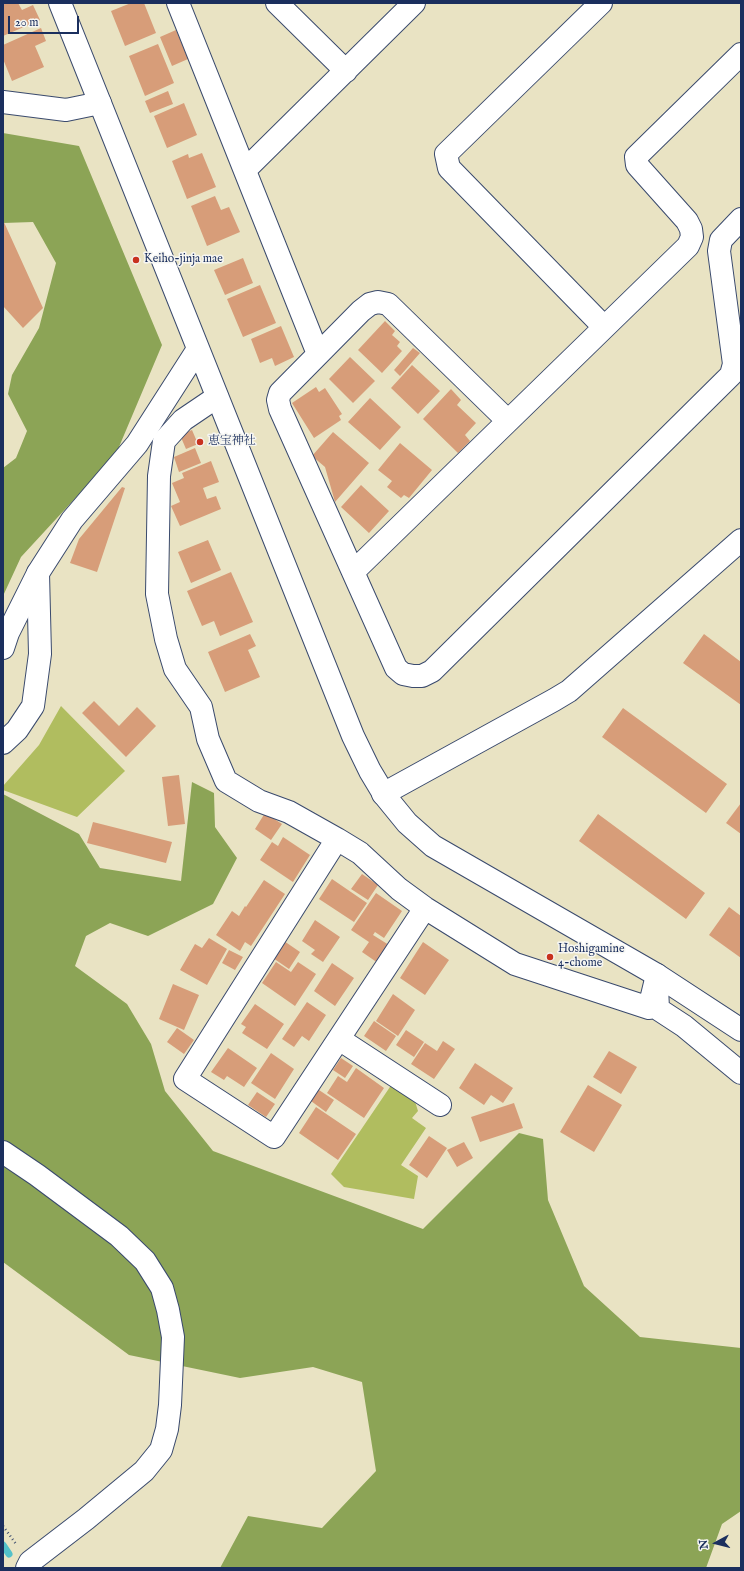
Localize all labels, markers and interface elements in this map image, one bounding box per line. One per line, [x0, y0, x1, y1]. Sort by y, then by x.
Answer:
scale bar [10, 8, 81, 34]
text: 20 m [15, 15, 38, 30]
place label: Keiho-jinja mae [144, 253, 223, 267]
marker: Keiho-jinja mae [131, 255, 141, 265]
place label: 恵宝神社 [208, 435, 256, 449]
marker: 恵宝神社 [195, 437, 205, 447]
place label: Hoshigamine 4-chome [558, 943, 624, 971]
marker: Hoshigamine 4-chome [545, 952, 555, 962]
north arrow [696, 1523, 736, 1563]
text: N [697, 1539, 712, 1550]

